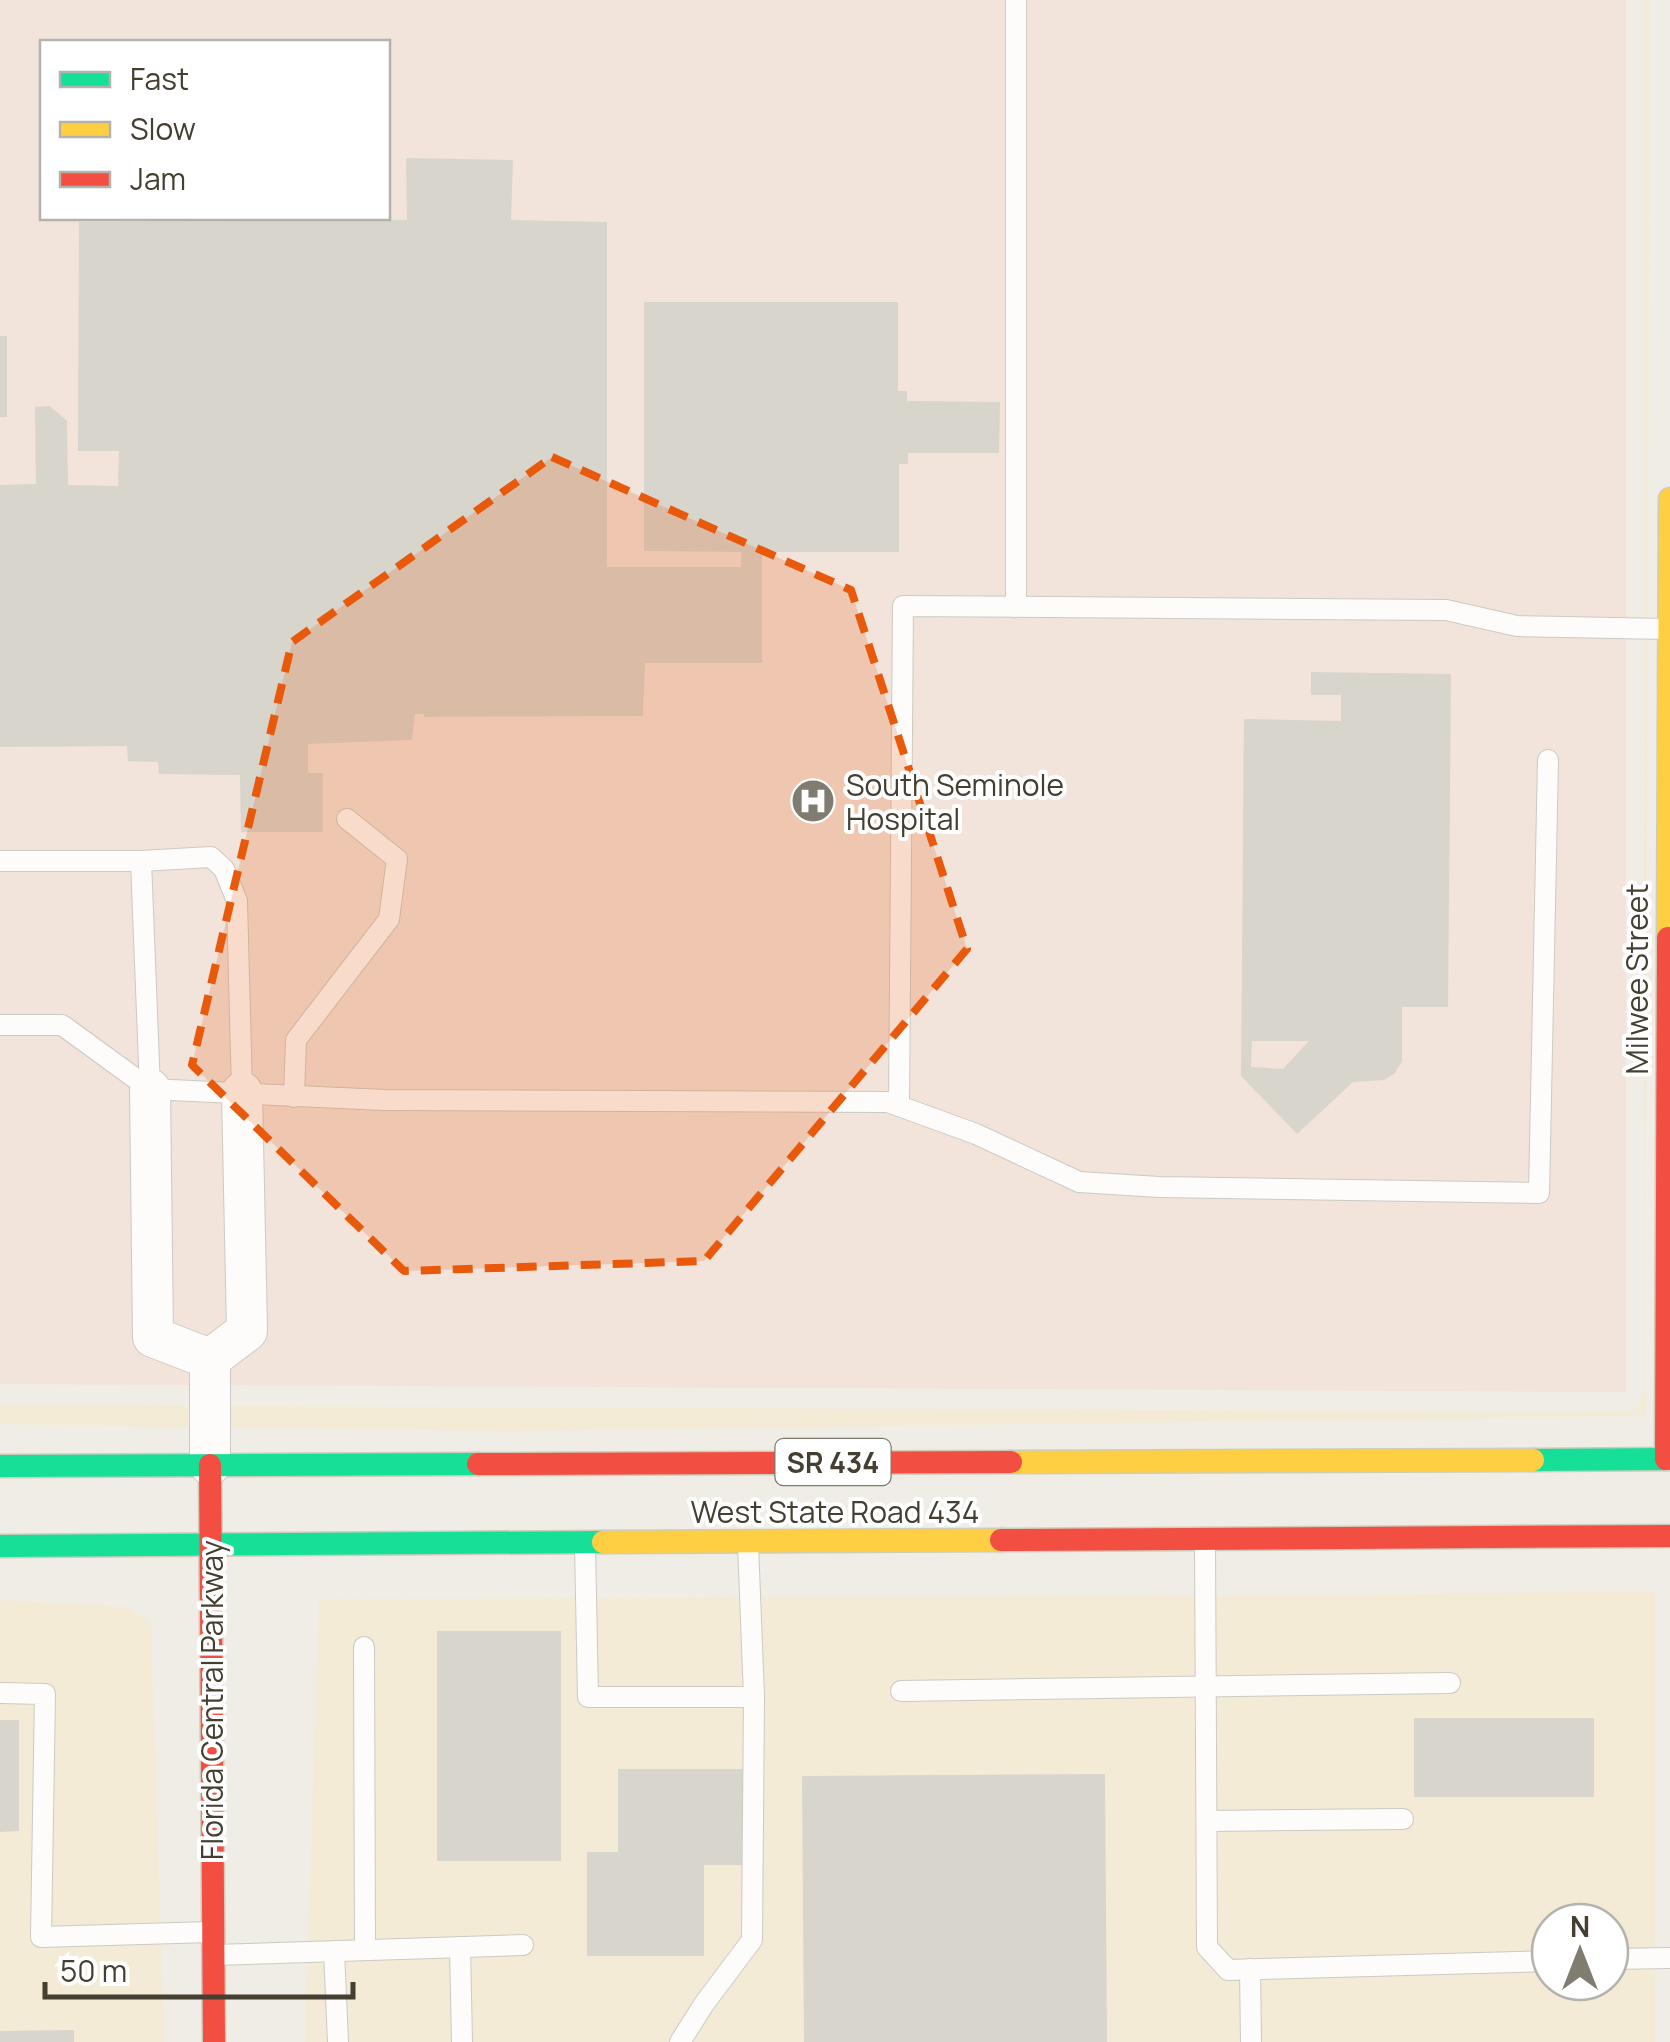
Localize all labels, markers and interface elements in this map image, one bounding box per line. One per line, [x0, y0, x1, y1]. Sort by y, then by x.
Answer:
legend [40, 40, 390, 220]
text: Fast [130, 58, 189, 99]
text: Slow [130, 108, 196, 149]
text: Jam [130, 158, 186, 199]
place label: South Seminole Hospital [846, 764, 1064, 839]
hospital icon: South Seminole Hospital [790, 778, 836, 824]
street label: Milwee Street [1616, 884, 1657, 1074]
road number: SR 434 [776, 1439, 890, 1485]
street label: West State Road 434 [691, 1491, 979, 1532]
street label: Florida Central Parkway [191, 1540, 232, 1860]
north arrow [1530, 1902, 1630, 2002]
text: N [1570, 1907, 1590, 1945]
scale bar [45, 1937, 352, 1999]
text: 50 m [60, 1950, 127, 1991]

